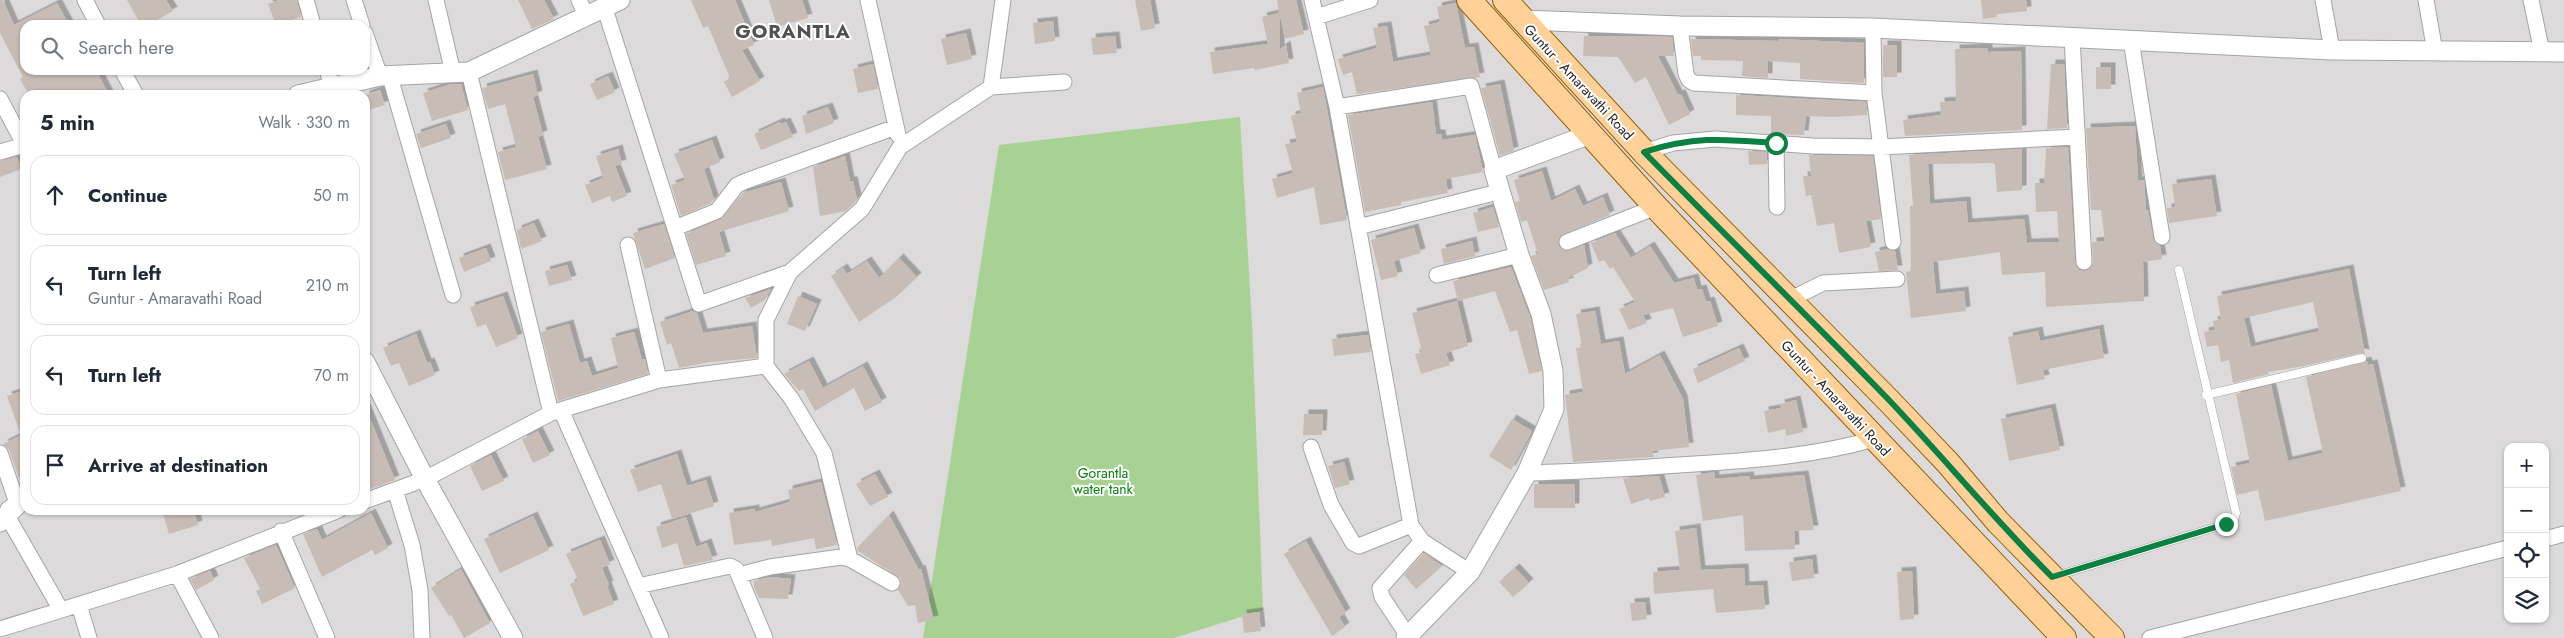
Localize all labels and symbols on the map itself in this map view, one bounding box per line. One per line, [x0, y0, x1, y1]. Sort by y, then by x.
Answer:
district label: GORANTLA [735, 18, 851, 45]
street label: Guntur - Amaravathi Road [1520, 19, 1638, 145]
route start [1765, 132, 1788, 155]
street label: Guntur - Amaravathi Road [1777, 335, 1895, 461]
park label: Gorantla water tank [1073, 463, 1134, 499]
route end [2215, 513, 2238, 536]

